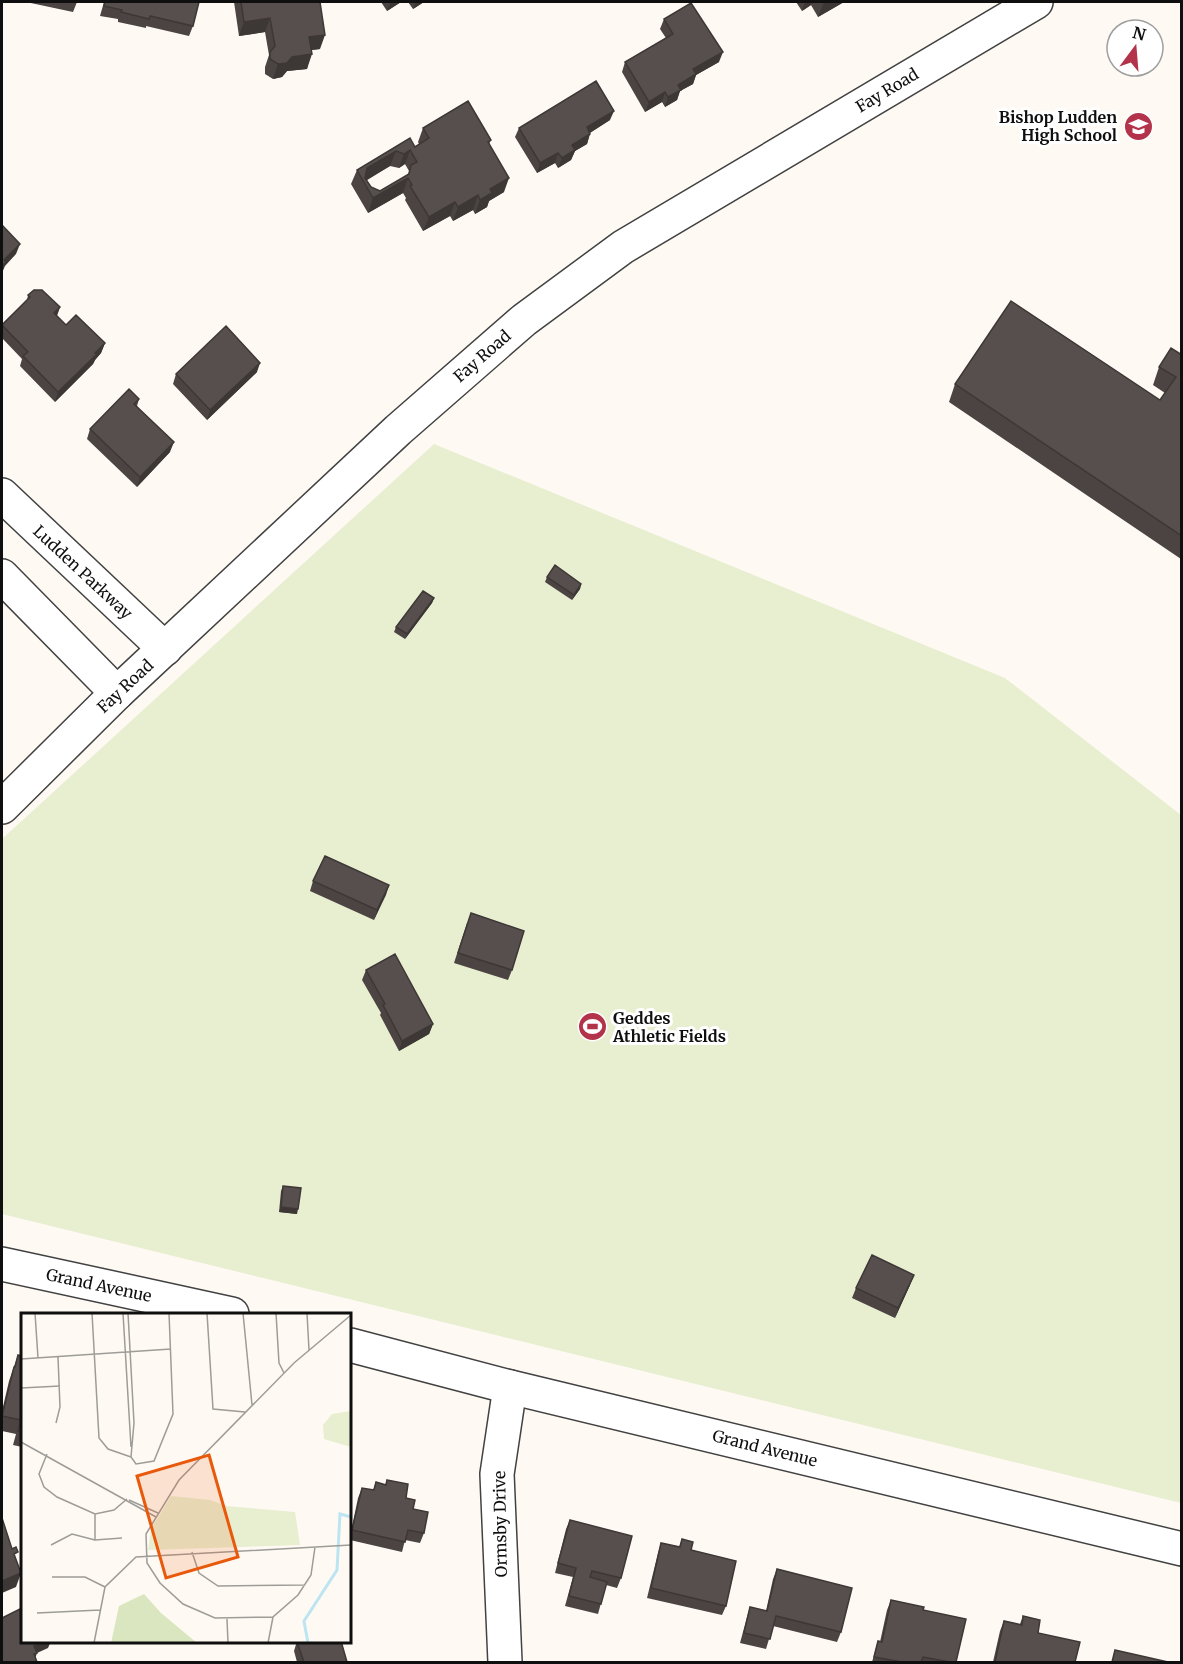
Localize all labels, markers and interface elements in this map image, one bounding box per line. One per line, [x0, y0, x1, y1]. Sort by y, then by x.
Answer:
north arrow [1105, 18, 1165, 78]
text: N [1130, 22, 1148, 45]
street label: Fay Road [852, 63, 922, 116]
place label: Bishop Ludden High School [999, 107, 1117, 145]
school or university icon: Bishop Ludden High School [1122, 110, 1154, 142]
street label: Fay Road [449, 325, 515, 386]
street label: Ludden Parkway [29, 521, 137, 624]
street label: Fay Road [93, 655, 157, 717]
place label: Geddes Athletic Fields [612, 1008, 726, 1046]
sports icon: Geddes Athletic Fields [576, 1011, 608, 1043]
street label: Grand Avenue [45, 1264, 153, 1306]
inset map [21, 1313, 351, 1643]
street label: Grand Avenue [711, 1425, 819, 1471]
street label: Ormsby Drive [489, 1471, 511, 1577]

